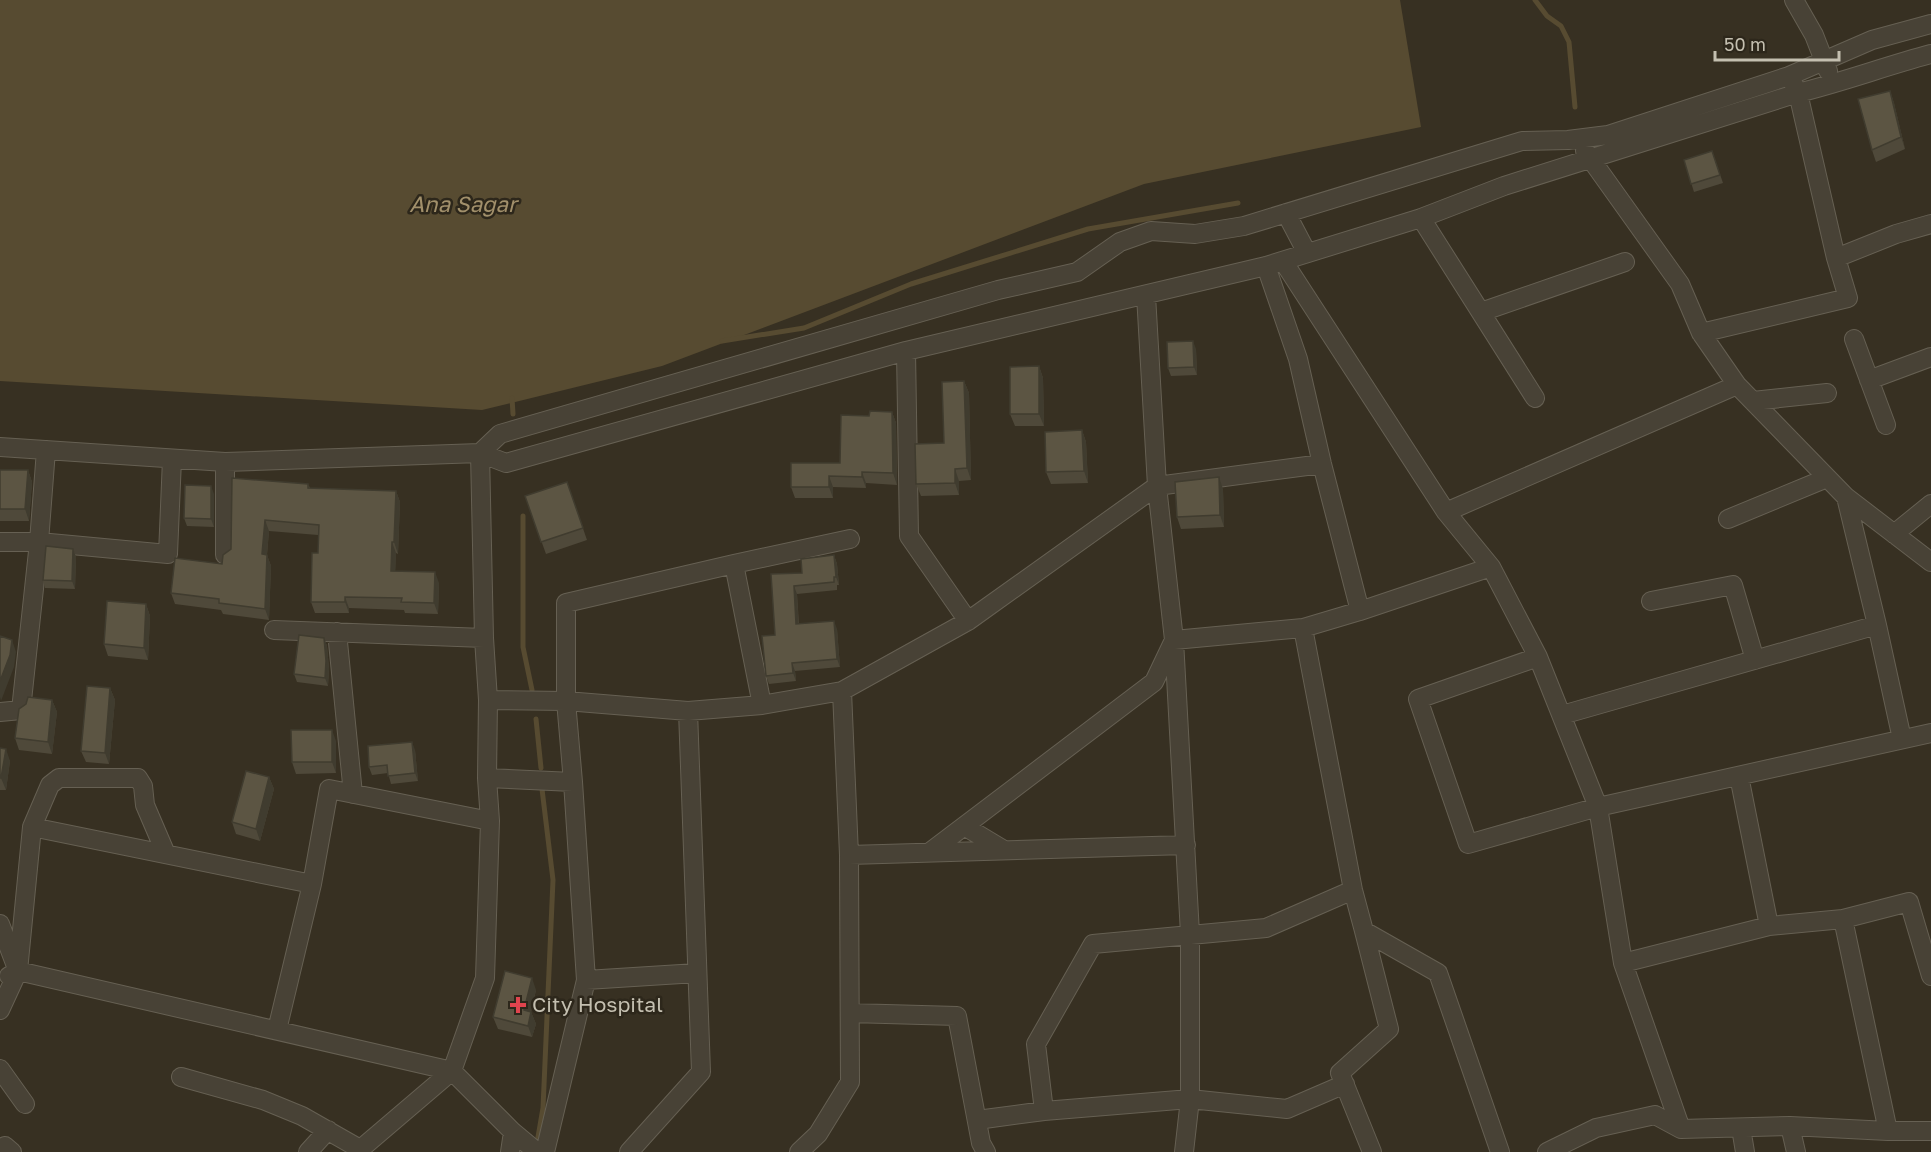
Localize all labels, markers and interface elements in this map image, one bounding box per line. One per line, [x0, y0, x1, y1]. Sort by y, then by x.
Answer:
scale bar [1715, 24, 1840, 62]
text: 50 m [1724, 33, 1766, 55]
water label: Ana Sagar [409, 190, 520, 217]
place label: City Hospital [532, 991, 663, 1017]
marker: City Hospital [509, 996, 527, 1014]

